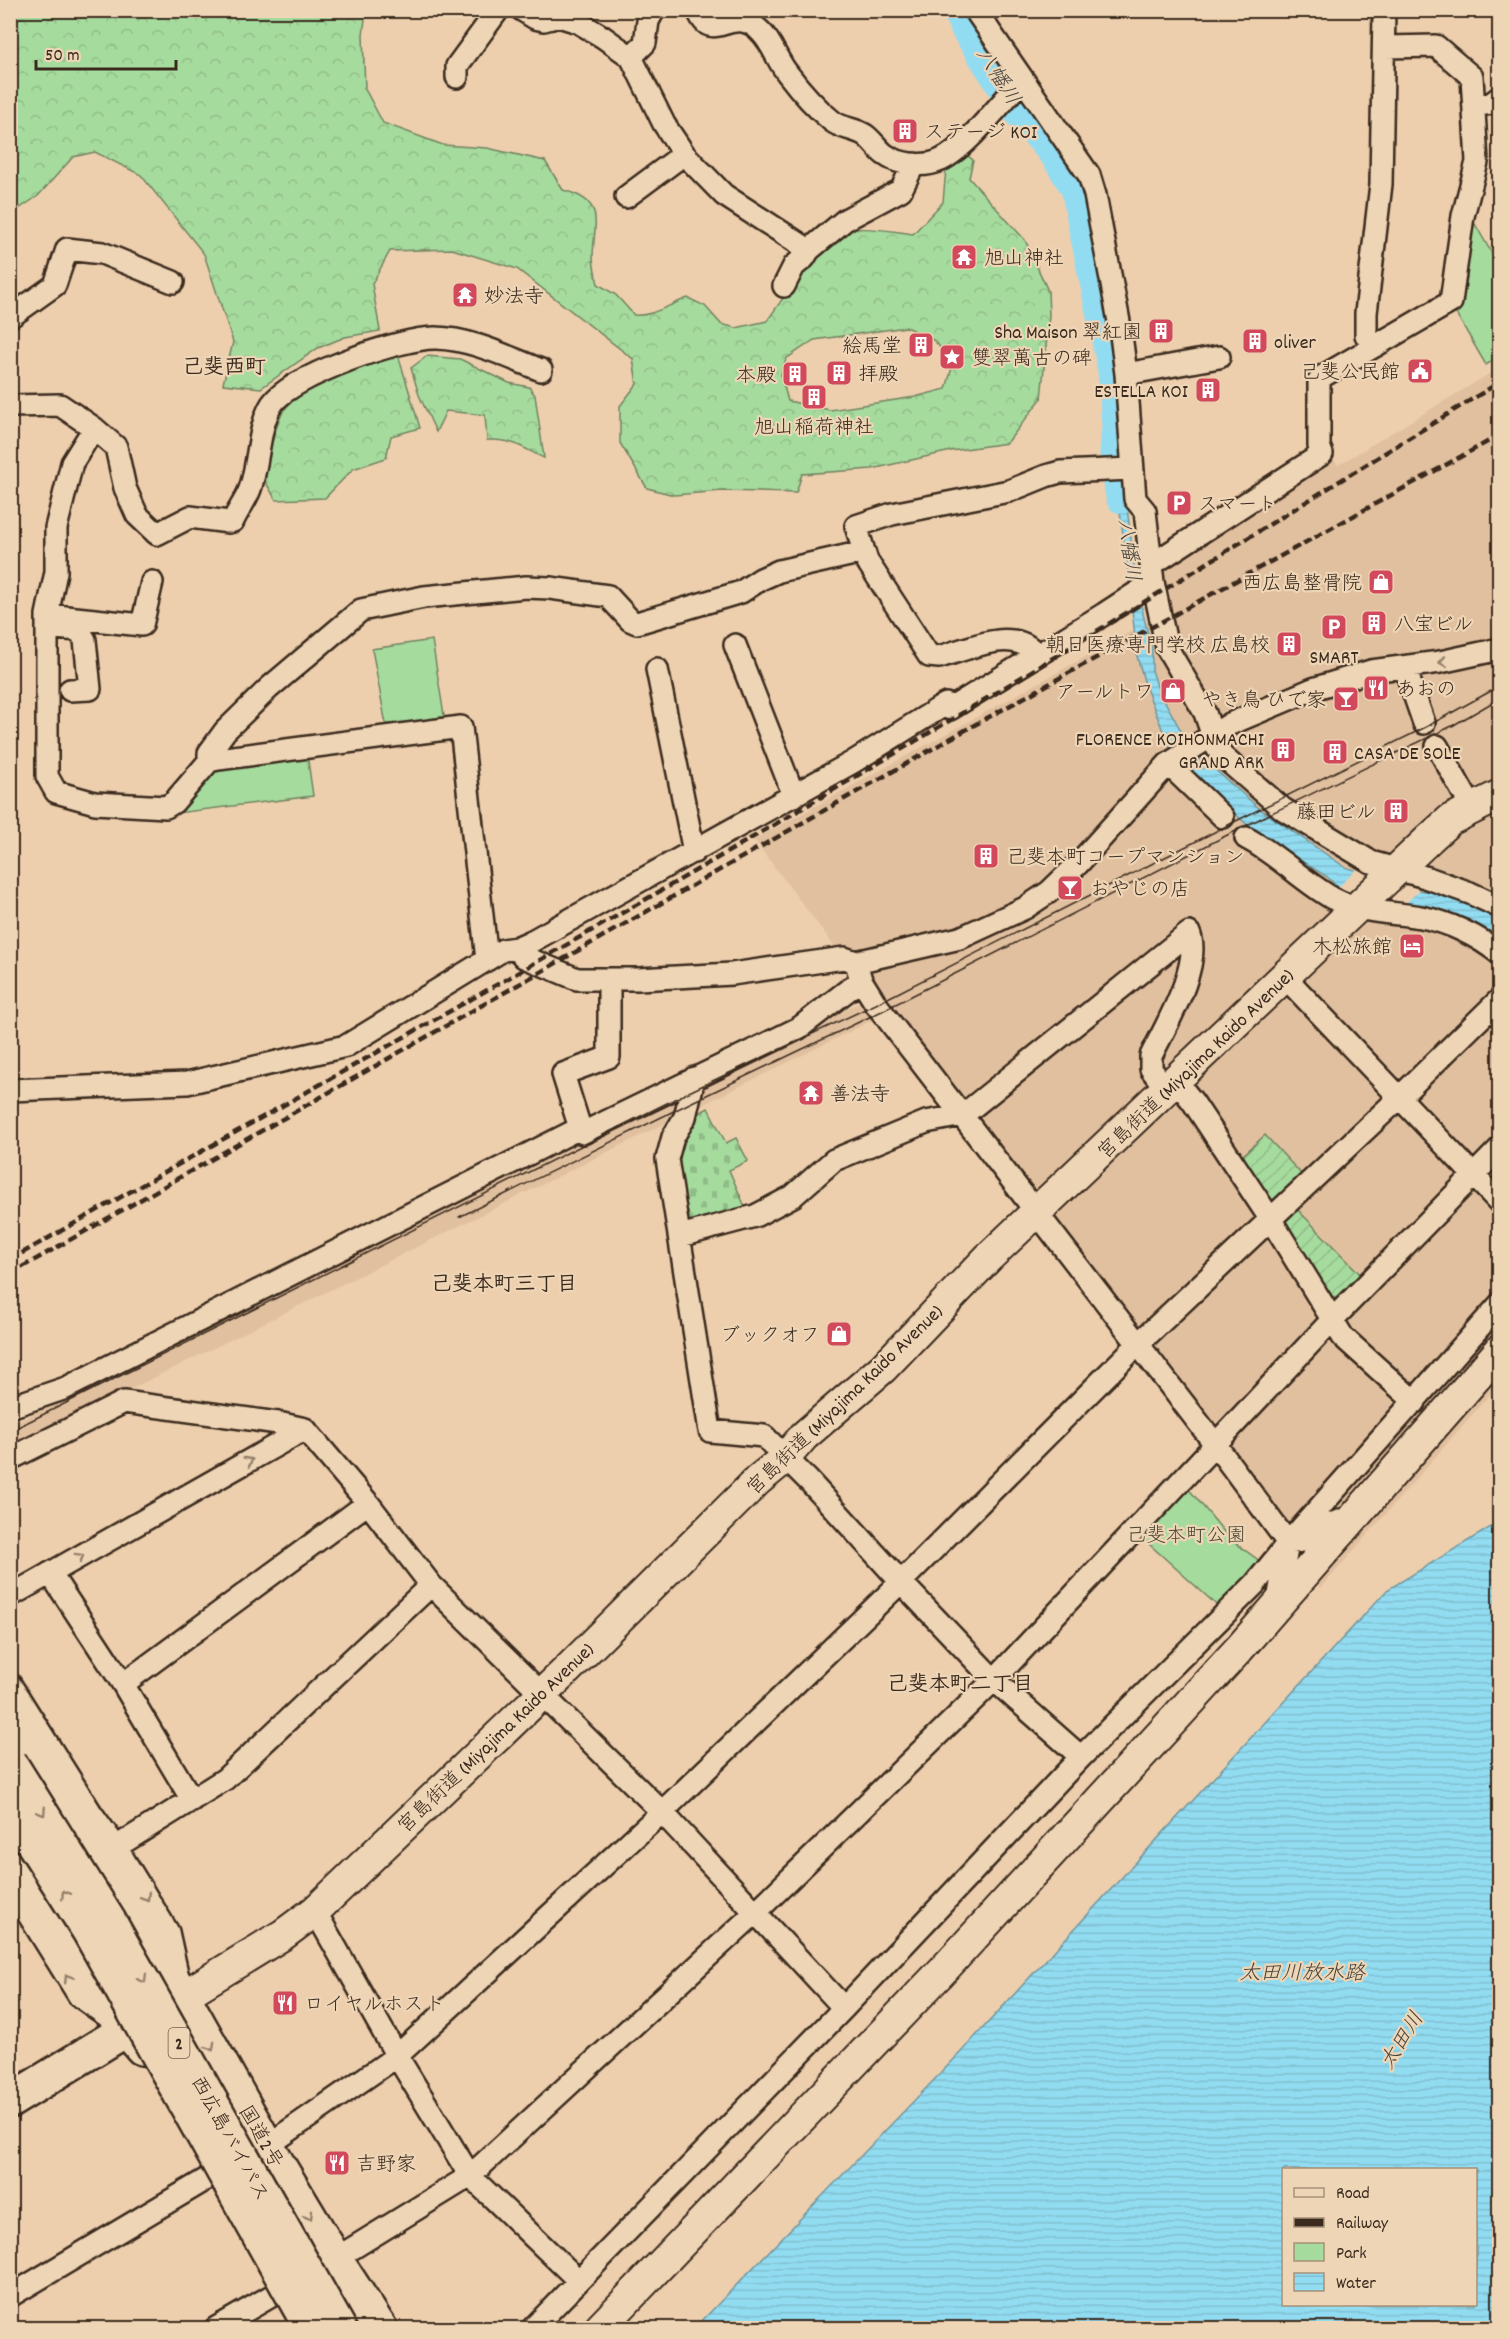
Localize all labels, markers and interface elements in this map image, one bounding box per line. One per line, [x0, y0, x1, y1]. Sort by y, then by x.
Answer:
scale bar [36, 33, 176, 71]
water label: 八幡川 [967, 43, 1026, 112]
text: 50 m [45, 44, 80, 69]
building icon: ステージ KOI [890, 116, 920, 146]
place label: ステージ KOI [924, 120, 1037, 148]
temple icon: 旭山神社 [949, 242, 979, 272]
place label: 旭山神社 [984, 246, 1064, 274]
temple icon: 妙法寺 [450, 280, 480, 310]
place label: 妙法寺 [484, 284, 544, 312]
building icon: Sha Maison 翠紅園 [1146, 316, 1176, 346]
place label: Sha Maison 翠紅園 [994, 320, 1142, 348]
building icon: oliver [1240, 326, 1270, 356]
building icon: 絵馬堂 [906, 330, 936, 360]
place label: oliver [1274, 330, 1316, 358]
place label: 絵馬堂 [842, 334, 902, 362]
place icon: 雙翠萬古の碑 [937, 342, 967, 372]
place label: 雙翠萬古の碑 [972, 346, 1092, 374]
district label: 己斐西町 [182, 354, 266, 384]
public building icon: 己斐公民館 [1405, 356, 1435, 386]
building icon: 拝殿 [824, 358, 854, 388]
building icon: 本殿 [780, 359, 810, 389]
place label: 己斐公民館 [1300, 360, 1400, 388]
place label: 拝殿 [858, 362, 898, 390]
place label: 本殿 [736, 363, 776, 391]
building icon: ESTELLA KOI [1193, 375, 1223, 405]
place label: ESTELLA KOI [1094, 379, 1188, 407]
building icon: 旭山稲荷神社 [799, 382, 829, 412]
place label: 旭山稲荷神社 [754, 415, 874, 443]
parking icon: スマート [1164, 488, 1194, 518]
place label: スマート [1198, 492, 1278, 520]
water label: 八幡川 [1108, 517, 1146, 584]
shop icon: 西広島整骨院 [1366, 567, 1396, 597]
place label: 西広島整骨院 [1242, 571, 1362, 599]
building icon: 八宝ビル [1359, 608, 1389, 638]
parking icon: SMART [1319, 612, 1349, 642]
place label: 八宝ビル [1394, 612, 1474, 640]
building icon: 朝日医療専門学校 広島校 [1274, 629, 1304, 659]
place label: 朝日医療専門学校 広島校 [1045, 633, 1270, 661]
place label: SMART [1309, 645, 1359, 673]
one-way arrow [1438, 655, 1448, 668]
restaurant icon: あおの [1361, 673, 1391, 703]
shop icon: アールトワ [1158, 676, 1188, 706]
place label: あおの [1396, 677, 1456, 705]
place label: アールトワ [1056, 680, 1154, 708]
bar icon: やき鳥 ひで家 [1331, 684, 1361, 714]
place label: やき鳥 ひで家 [1201, 688, 1326, 716]
place label: FLORENCE KOIHONMACHI GRAND ARK [1076, 727, 1264, 778]
building icon: FLORENCE KOIHONMACHI GRAND ARK [1268, 735, 1298, 765]
building icon: CASA DE SOLE [1320, 737, 1350, 767]
place label: CASA DE SOLE [1354, 741, 1461, 769]
building icon: 藤田ビル [1381, 796, 1411, 826]
place label: 藤田ビル [1296, 800, 1376, 828]
building icon: 己斐本町コープマンション [971, 841, 1001, 871]
place label: 己斐本町コープマンション [1006, 845, 1244, 873]
bar icon: おやじの店 [1055, 873, 1085, 903]
place label: おやじの店 [1090, 877, 1190, 905]
hotel icon: 木松旅館 [1397, 931, 1427, 961]
place label: 木松旅館 [1312, 935, 1392, 963]
street label: 宮島街道 (Miyajima Kaido Avenue) [1092, 963, 1302, 1167]
temple icon: 善法寺 [796, 1078, 826, 1108]
place label: 善法寺 [830, 1082, 890, 1110]
district label: 己斐本町三丁目 [431, 1271, 578, 1301]
street label: 宮島街道 (Miyajima Kaido Avenue) [741, 1299, 951, 1503]
shop icon: ブックオフ [824, 1319, 854, 1349]
place label: ブックオフ [720, 1323, 820, 1351]
one-way arrow [243, 1457, 253, 1468]
park label: 己斐本町公園 [1126, 1523, 1246, 1551]
one-way arrow [73, 1553, 84, 1564]
street label: 宮島街道 (Miyajima Kaido Avenue) [392, 1637, 602, 1841]
district label: 己斐本町二丁目 [887, 1671, 1034, 1701]
one-way arrow [34, 1806, 46, 1816]
one-way arrow [61, 1890, 73, 1900]
one-way arrow [139, 1891, 151, 1901]
water label: 太田川放水路 [1239, 1960, 1366, 1990]
one-way arrow [135, 1973, 147, 1983]
one-way arrow [64, 1974, 75, 1985]
restaurant icon: ロイヤルホスト [270, 1988, 300, 2018]
place label: ロイヤルホスト [304, 1992, 445, 2020]
water label: 太田川 [1374, 2007, 1433, 2076]
road number: 2 [168, 2028, 190, 2058]
one-way arrow [204, 2040, 215, 2051]
street label: 西広島バイパス [182, 2072, 274, 2207]
street label: 国道2号 [230, 2101, 289, 2174]
restaurant icon: 吉野家 [322, 2148, 352, 2178]
place label: 吉野家 [356, 2152, 416, 2180]
legend [1282, 2168, 1477, 2306]
text: Road [1336, 2182, 1370, 2207]
one-way arrow [301, 2210, 313, 2220]
text: Railway [1336, 2212, 1389, 2237]
text: Park [1336, 2242, 1367, 2267]
text: Water [1336, 2272, 1376, 2297]

